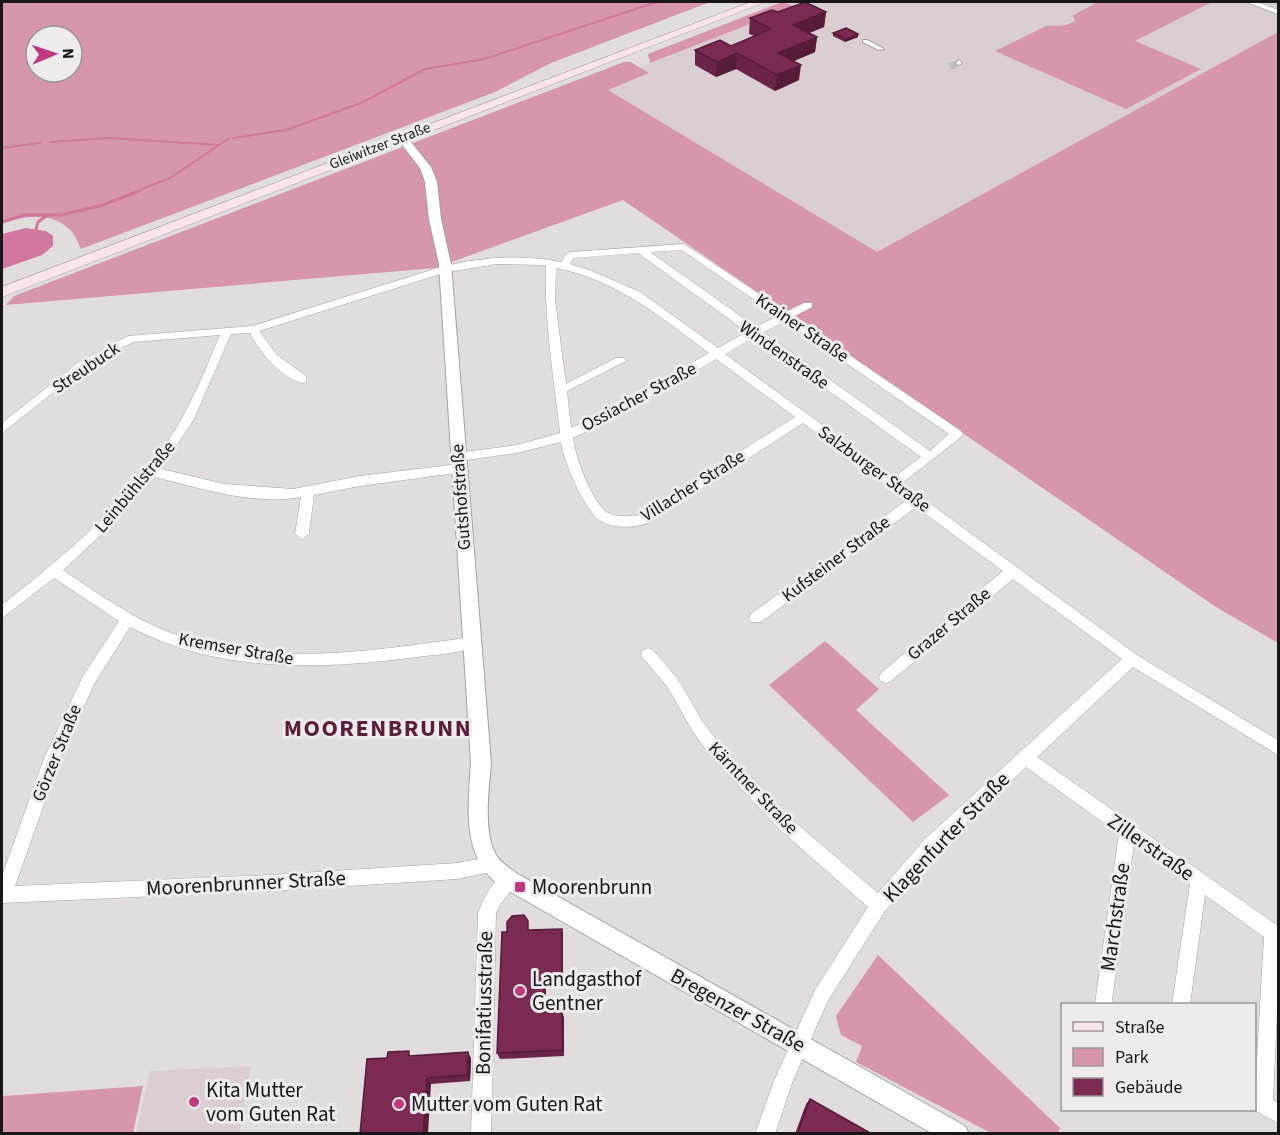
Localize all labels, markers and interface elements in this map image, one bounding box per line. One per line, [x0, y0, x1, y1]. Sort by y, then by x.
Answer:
north arrow [24, 24, 84, 84]
text: N [57, 48, 79, 59]
street label: Gleiwitzer Straße [326, 117, 434, 175]
street label: Krainer Straße [750, 287, 854, 369]
street label: Windenstraße [734, 315, 834, 395]
street label: Streubuck [47, 336, 125, 400]
street label: Ossiacher Straße [577, 356, 701, 438]
street label: Salzburger Straße [813, 420, 936, 518]
street label: Leinbühlstraße [89, 436, 181, 538]
street label: Gutshofstraße [445, 443, 477, 551]
street label: Villacher Straße [636, 444, 750, 528]
street label: Kufsteiner Straße [777, 510, 895, 608]
street label: Grazer Straße [902, 582, 996, 666]
street label: Kremser Straße [177, 627, 295, 671]
street label: Görzer Straße [26, 701, 88, 805]
district label: MOORENBRUNN [284, 711, 472, 746]
street label: Kärntner Straße [702, 736, 804, 840]
street label: Klagenfurter Straße [876, 765, 1016, 909]
street label: Zillerstraße [1101, 806, 1201, 888]
street label: Marchstraße [1093, 861, 1137, 973]
street label: Moorenbrunner Straße [145, 863, 347, 903]
place label: Moorenbrunn [532, 872, 652, 902]
marker: Moorenbrunn [513, 880, 527, 894]
street label: Bonifatiusstraße [468, 931, 500, 1075]
street label: Bregenzer Straße [665, 960, 811, 1060]
place label: Landgasthof Gentner [532, 964, 642, 1018]
marker: Landgasthof Gentner [513, 984, 527, 998]
legend [1061, 1003, 1256, 1111]
text: Straße [1115, 1015, 1165, 1040]
text: Park [1115, 1045, 1149, 1070]
place label: Kita Mutter vom Guten Rat [206, 1075, 335, 1129]
text: Gebäude [1115, 1075, 1183, 1100]
place label: Mutter vom Guten Rat [411, 1089, 602, 1119]
marker: Kita Mutter vom Guten Rat [187, 1095, 201, 1109]
marker: Mutter vom Guten Rat [392, 1097, 406, 1111]

